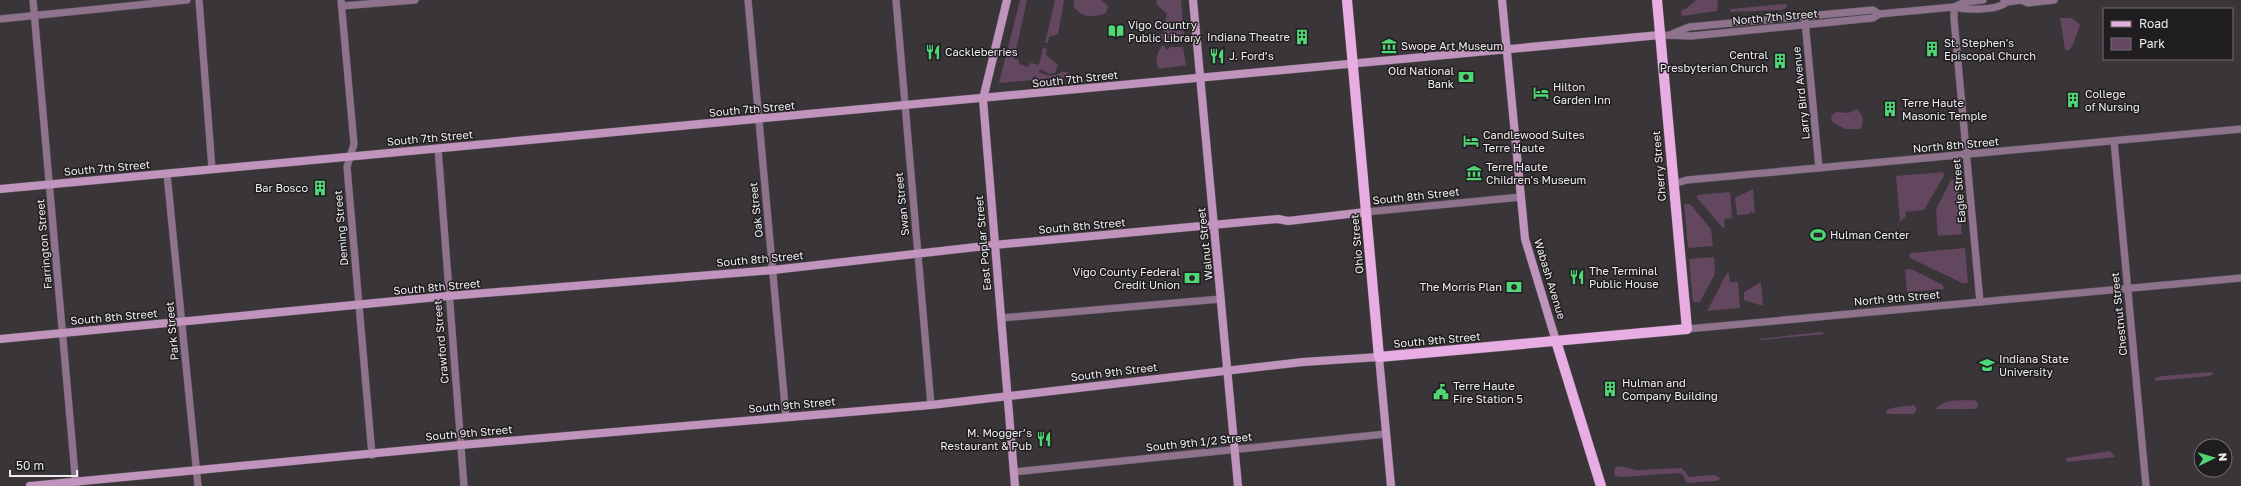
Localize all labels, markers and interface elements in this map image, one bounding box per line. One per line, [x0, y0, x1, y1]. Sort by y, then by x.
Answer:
street label: North 7th Street [1732, 6, 1818, 27]
legend [2103, 8, 2233, 60]
text: Road [2139, 16, 2168, 31]
place label: Vigo Country Public Library [1128, 18, 1201, 44]
library icon: Vigo Country Public Library [1107, 22, 1125, 40]
building icon: Indiana Theatre [1293, 28, 1311, 46]
place label: Indiana Theatre [1207, 30, 1290, 43]
place label: St. Stephen's Episcopal Church [1944, 36, 2036, 62]
text: Park [2139, 36, 2165, 51]
museum icon: Swope Art Museum [1380, 37, 1398, 55]
place label: Swope Art Museum [1401, 39, 1503, 52]
building icon: St. Stephen's Episcopal Church [1923, 40, 1941, 58]
restaurant icon: Cackleberries [924, 43, 942, 61]
place label: Cackleberries [945, 45, 1018, 58]
street label: Larry Bird Avenue [1789, 46, 1812, 140]
restaurant icon: J. Ford’s [1208, 47, 1226, 65]
place label: Central Presbyterian Church [1660, 48, 1768, 74]
place label: J. Ford’s [1229, 49, 1274, 62]
building icon: Central Presbyterian Church [1771, 52, 1789, 70]
place label: Old National Bank [1388, 64, 1454, 90]
street label: South 7th Street [1031, 68, 1119, 89]
bank icon: Old National Bank [1457, 68, 1475, 86]
place label: Hilton Garden Inn [1553, 80, 1611, 106]
hotel icon: Hilton Garden Inn [1532, 84, 1550, 102]
place label: College of Nursing [2085, 87, 2140, 113]
building icon: College of Nursing [2064, 91, 2082, 109]
place label: Terre Haute Masonic Temple [1902, 96, 1987, 122]
street label: South 7th Street [708, 98, 796, 119]
building icon: Terre Haute Masonic Temple [1881, 100, 1899, 118]
street label: South 7th Street [386, 127, 474, 148]
place label: Candlewood Suites Terre Haute [1483, 128, 1585, 154]
street label: Cherry Street [1649, 130, 1668, 202]
hotel icon: Candlewood Suites Terre Haute [1462, 132, 1480, 150]
street label: North 8th Street [1912, 134, 2000, 155]
street label: South 7th Street [63, 157, 151, 178]
street label: Eagle Street [1949, 158, 1968, 224]
place label: Terre Haute Children's Museum [1486, 160, 1586, 186]
museum icon: Terre Haute Children's Museum [1465, 164, 1483, 182]
street label: Swan Street [892, 172, 911, 237]
building icon: Bar Bosco [311, 179, 329, 197]
place label: Bar Bosco [255, 181, 308, 194]
street label: Oak Street [746, 182, 765, 239]
street label: South 8th Street [1372, 184, 1460, 207]
street label: Deming Street [331, 190, 350, 266]
street label: East Poplar Street [972, 195, 993, 291]
street label: Farrington Street [33, 198, 54, 290]
street label: Walnut Street [1194, 207, 1215, 281]
street label: Ohio Street [1347, 214, 1366, 274]
street label: South 8th Street [1038, 215, 1126, 236]
sports icon: Hulman Center [1809, 226, 1827, 244]
place label: Hulman Center [1830, 228, 1910, 241]
street label: Wabash Avenue [1532, 237, 1569, 321]
street label: South 8th Street [716, 248, 804, 269]
place label: The Terminal Public House [1589, 264, 1659, 290]
place label: Vigo County Federal Credit Union [1073, 265, 1180, 291]
restaurant icon: The Terminal Public House [1568, 268, 1586, 286]
bank icon: Vigo County Federal Credit Union [1183, 269, 1201, 287]
street label: Chestnut Street [2108, 272, 2129, 357]
street label: South 8th Street [393, 276, 481, 297]
bank icon: The Morris Plan [1505, 278, 1523, 296]
place label: The Morris Plan [1419, 280, 1502, 293]
street label: North 9th Street [1853, 287, 1941, 308]
street label: Crawford Street [430, 300, 451, 384]
street label: Park Street [162, 301, 181, 361]
street label: South 8th Street [70, 306, 158, 327]
street label: South 9th Street [1393, 329, 1481, 350]
place label: Indiana State University [1999, 352, 2069, 378]
school or university icon: Indiana State University [1978, 356, 1996, 374]
street label: South 9th Street [1070, 360, 1158, 383]
place label: Hulman and Company Building [1622, 376, 1718, 402]
place label: Terre Haute Fire Station 5 [1453, 379, 1523, 405]
building icon: Hulman and Company Building [1601, 380, 1619, 398]
public building icon: Terre Haute Fire Station 5 [1432, 383, 1450, 401]
street label: South 9th Street [748, 394, 836, 415]
street label: South 9th Street [425, 422, 513, 443]
place label: M. Mogger’s Restaurant & Pub [940, 426, 1032, 452]
street label: South 9th 1/2 Street [1145, 429, 1253, 454]
restaurant icon: M. Mogger’s Restaurant & Pub [1035, 430, 1053, 448]
north arrow [2193, 438, 2233, 478]
scale bar [10, 452, 77, 478]
text: N [2217, 452, 2230, 462]
text: 50 m [16, 458, 44, 473]

